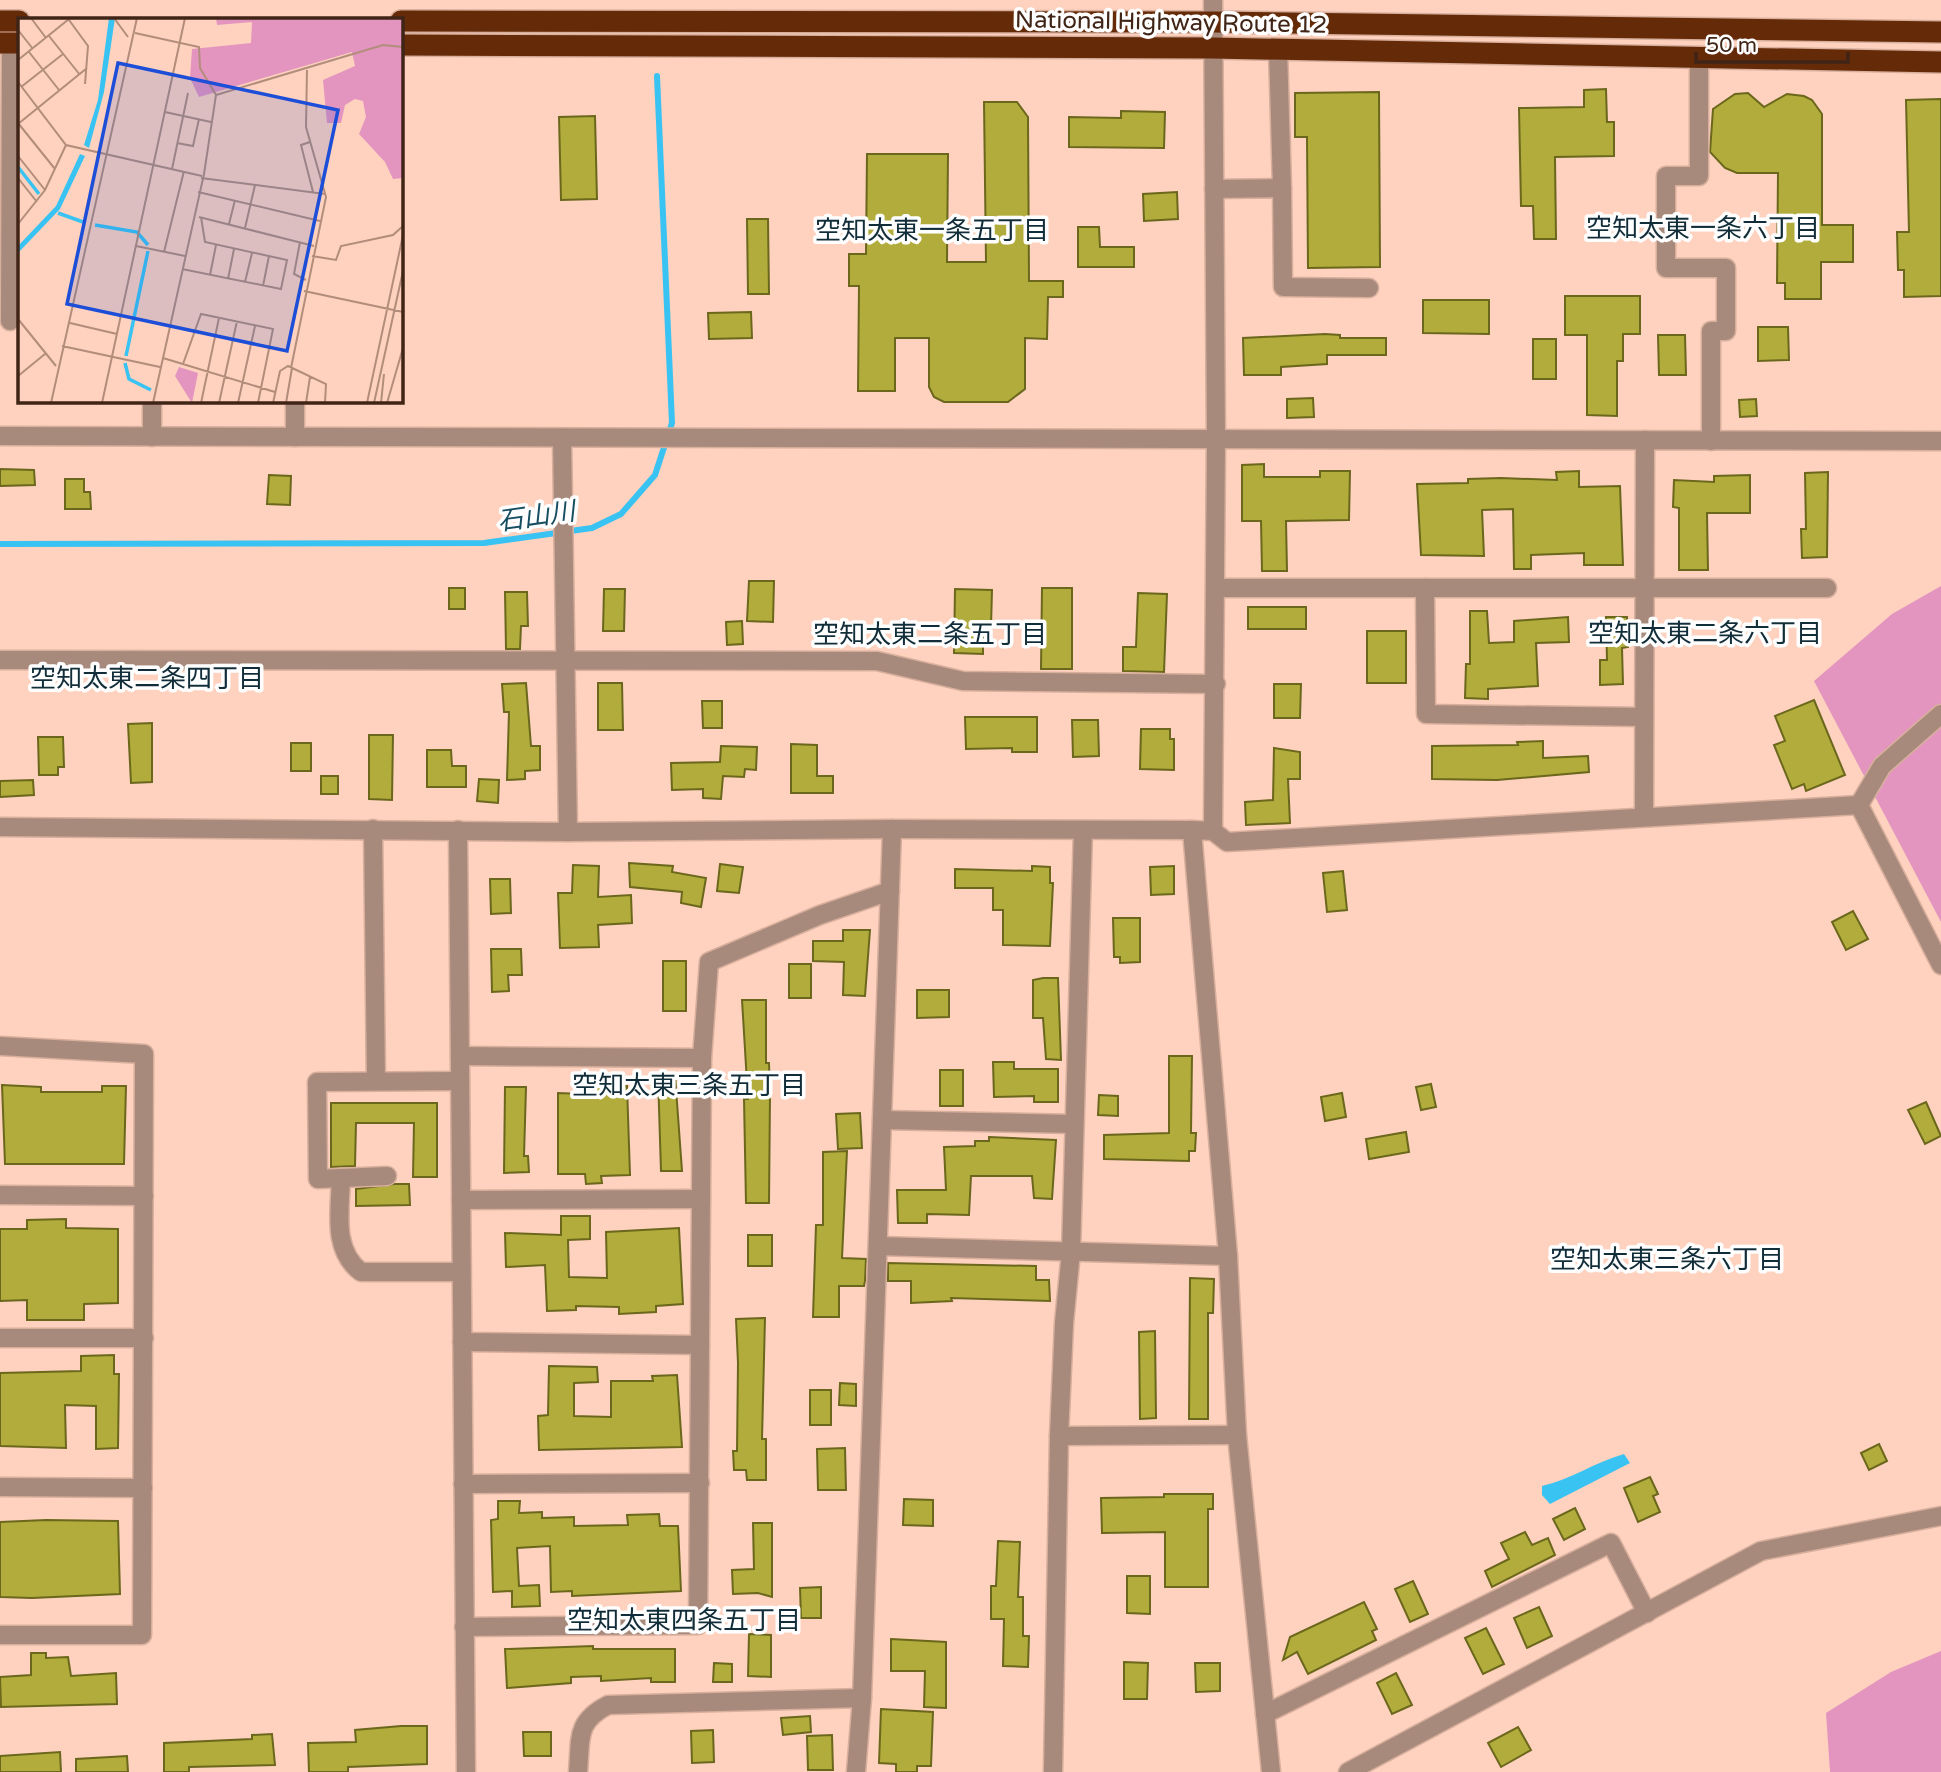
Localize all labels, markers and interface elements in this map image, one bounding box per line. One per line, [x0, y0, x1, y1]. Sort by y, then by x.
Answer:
street label: National Highway Route 12 [1015, 5, 1327, 40]
inset map [18, 18, 402, 402]
scale bar [1696, 21, 1848, 65]
text: 50 m [1706, 33, 1757, 58]
district label: 空知太東一条六丁目 [1586, 213, 1820, 244]
district label: 空知太東一条五丁目 [815, 215, 1049, 246]
water label: 石山川 [495, 495, 580, 537]
district label: 空知太東二条六丁目 [1588, 618, 1822, 649]
district label: 空知太東二条五丁目 [813, 619, 1047, 650]
district label: 空知太東二条四丁目 [30, 663, 264, 694]
district label: 空知太東三条五丁目 [572, 1070, 806, 1101]
district label: 空知太東三条六丁目 [1550, 1244, 1784, 1275]
district label: 空知太東四条五丁目 [567, 1605, 801, 1636]

